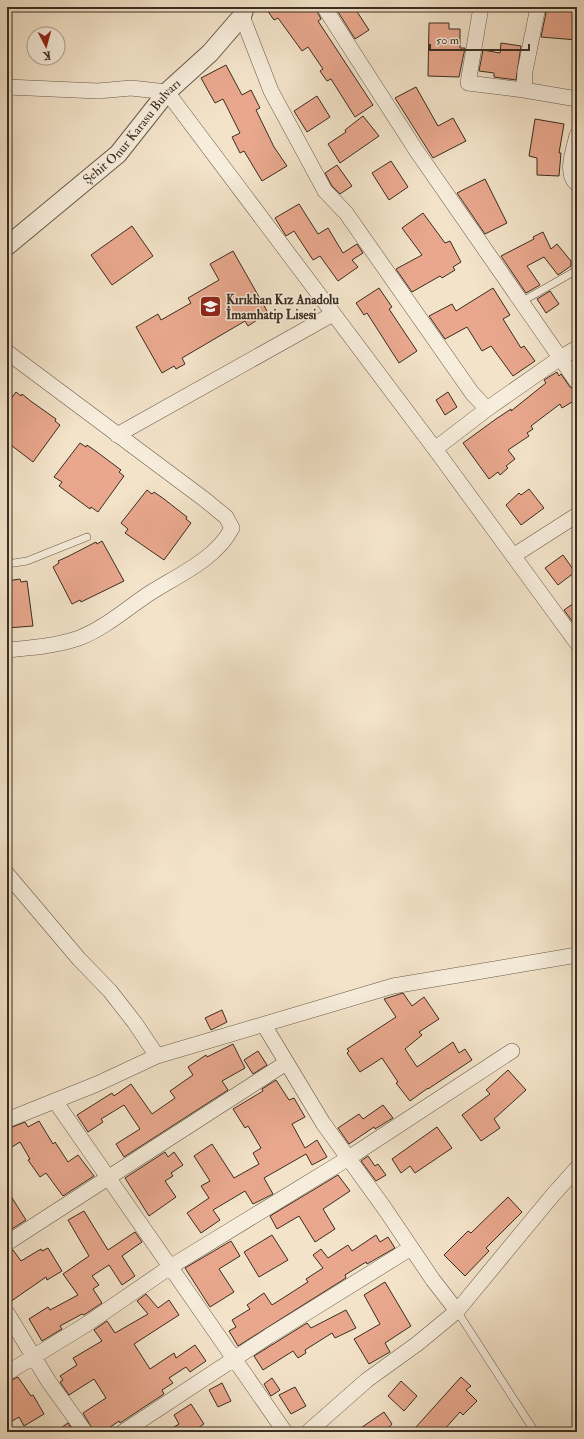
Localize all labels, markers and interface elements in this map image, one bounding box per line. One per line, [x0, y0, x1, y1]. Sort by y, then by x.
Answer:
north arrow [26, 26, 66, 66]
scale bar [430, 26, 529, 52]
text: 50 m [436, 33, 460, 48]
text: K [41, 49, 51, 62]
street label: Şehit Onur Karasu Bulvarı [80, 75, 184, 188]
place label: Kırıkhan Kız Anadolu İmamhatip Lisesi [226, 292, 339, 324]
school or university icon: Kırıkhan Kız Anadolu İmamhatip Lisesi [198, 294, 224, 320]

